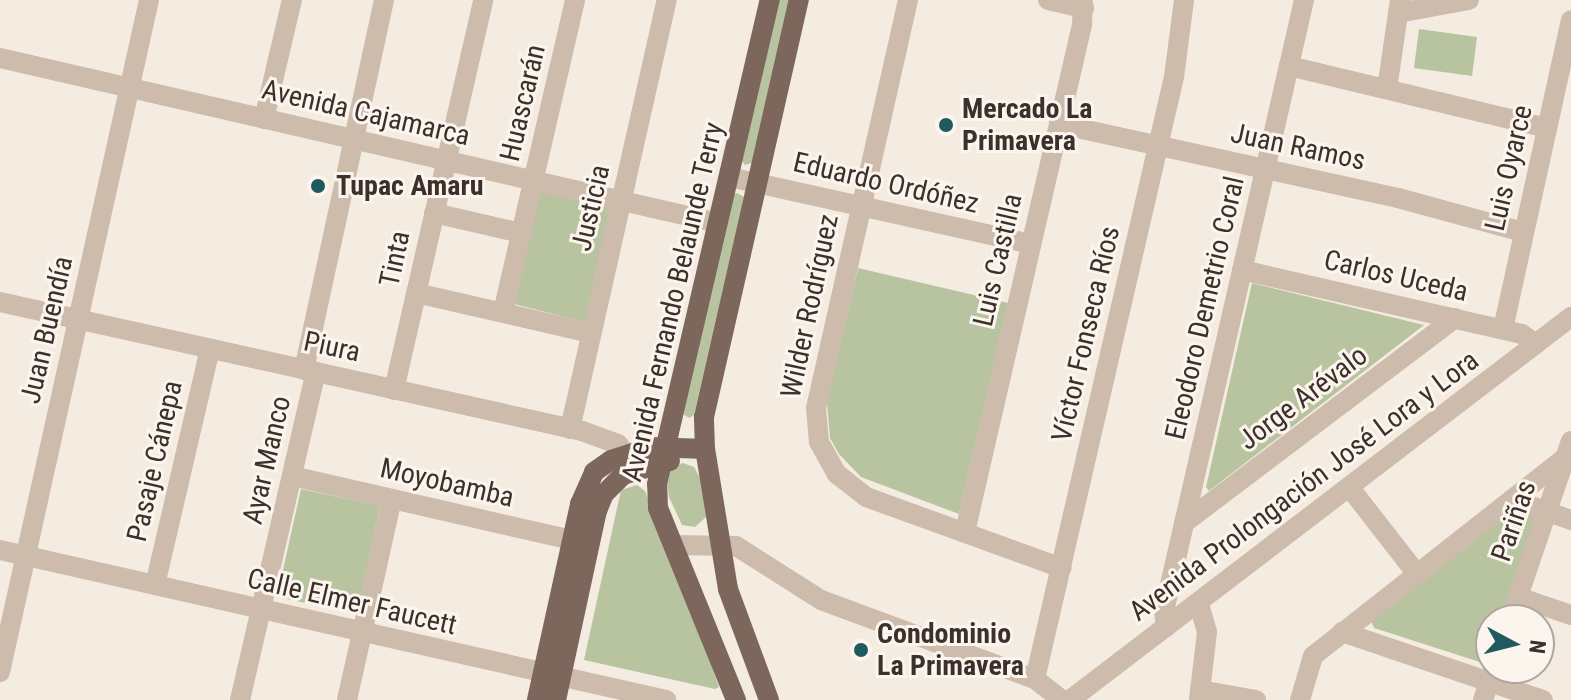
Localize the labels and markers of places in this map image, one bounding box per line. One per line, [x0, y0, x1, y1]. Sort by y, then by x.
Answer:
place label: Mercado La Primavera [962, 92, 1093, 158]
marker: Mercado La Primavera [937, 116, 955, 134]
place label: Tupac Amaru [336, 169, 484, 203]
marker: Tupac Amaru [307, 175, 329, 197]
place label: Condominio La Primavera [877, 617, 1024, 683]
marker: Condominio La Primavera [852, 641, 870, 659]

